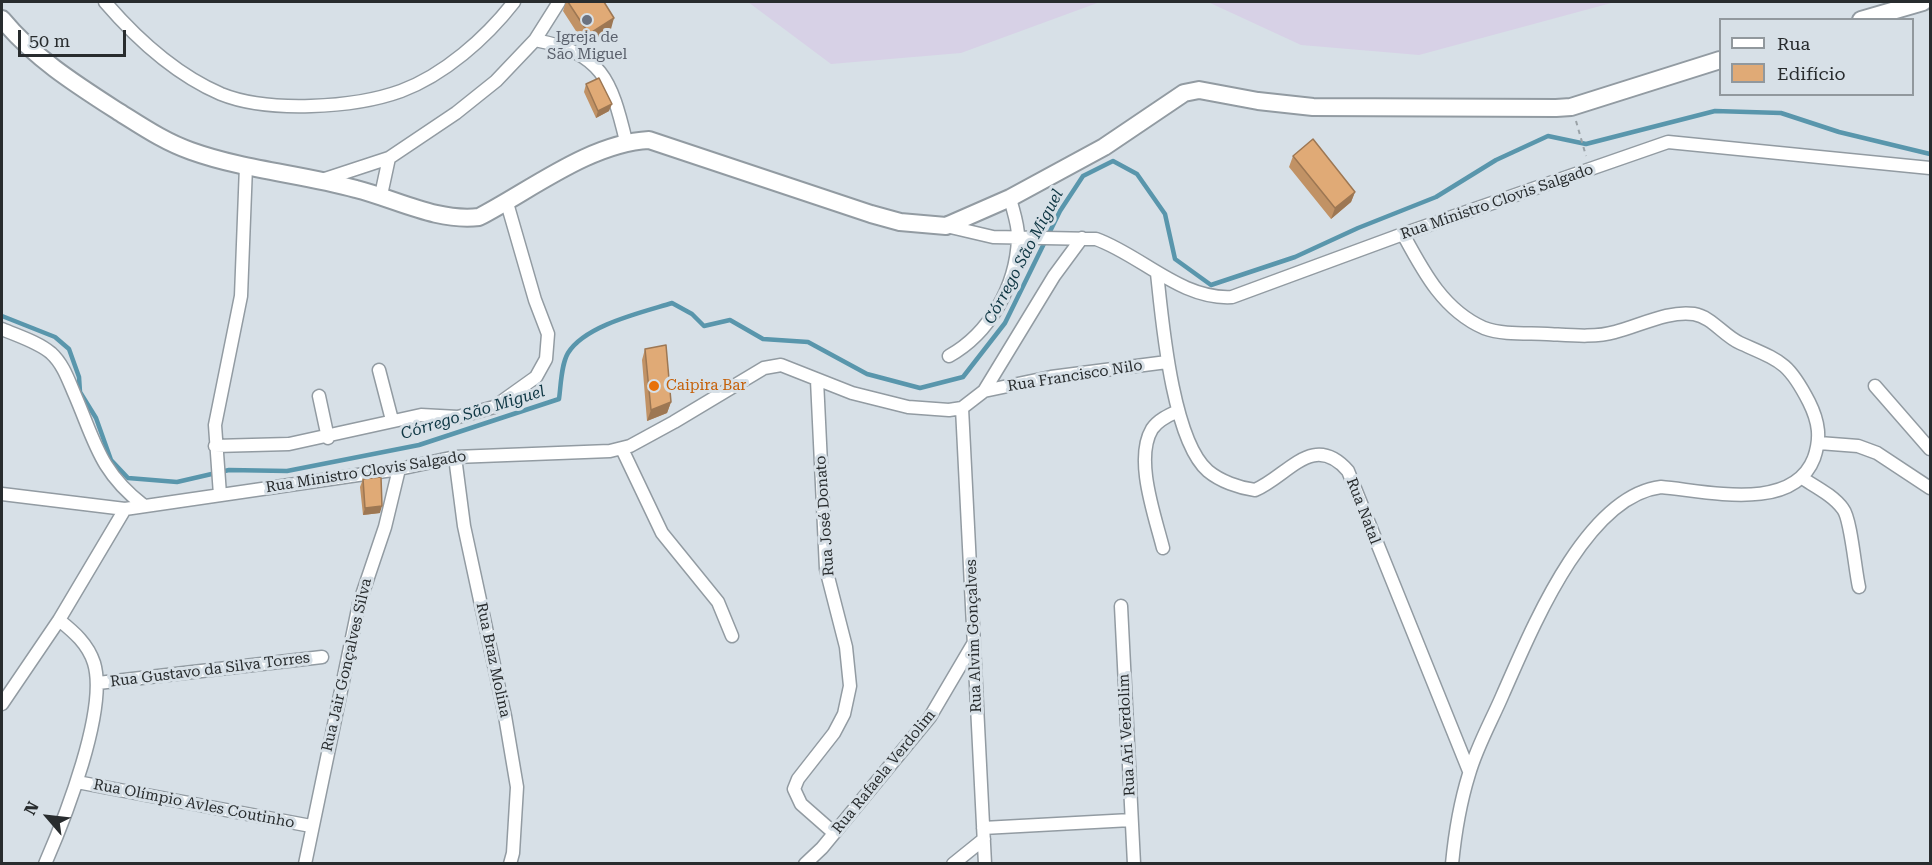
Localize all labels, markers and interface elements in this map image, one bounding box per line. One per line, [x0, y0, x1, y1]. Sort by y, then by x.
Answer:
marker: Igreja de São Miguel [580, 13, 594, 27]
scale bar [21, 18, 129, 56]
legend [1719, 18, 1914, 96]
place label: Igreja de São Miguel [547, 29, 627, 64]
text: 50 m [29, 30, 70, 51]
text: Rua [1777, 33, 1810, 54]
text: Edifício [1777, 63, 1845, 84]
street label: Rua Ministro Clovis Salgado [1398, 160, 1596, 244]
water label: Córrego São Miguel [980, 186, 1068, 328]
street label: Rua Francisco Nilo [1006, 356, 1144, 396]
place label: Caipira Bar [666, 377, 746, 395]
marker: Caipira Bar [647, 379, 661, 393]
water label: Córrego São Miguel [399, 382, 547, 444]
street label: Rua Ministro Clovis Salgado [264, 447, 468, 497]
street label: Rua José Donato [812, 455, 838, 577]
street label: Rua Natal [1342, 475, 1384, 547]
street label: Rua Alvim Gonçalves [962, 559, 986, 713]
street label: Rua Jair Gonçalves Silva [318, 577, 376, 753]
street label: Rua Braz Molina [472, 601, 514, 719]
street label: Rua Gustavo da Silva Torres [109, 649, 311, 691]
street label: Rua Ari Verdolim [1115, 673, 1139, 797]
street label: Rua Rafaela Verdolim [829, 707, 939, 837]
street label: Rua Olímpio Avles Coutinho [92, 776, 296, 832]
north arrow [18, 787, 78, 847]
text: N [20, 798, 43, 818]

